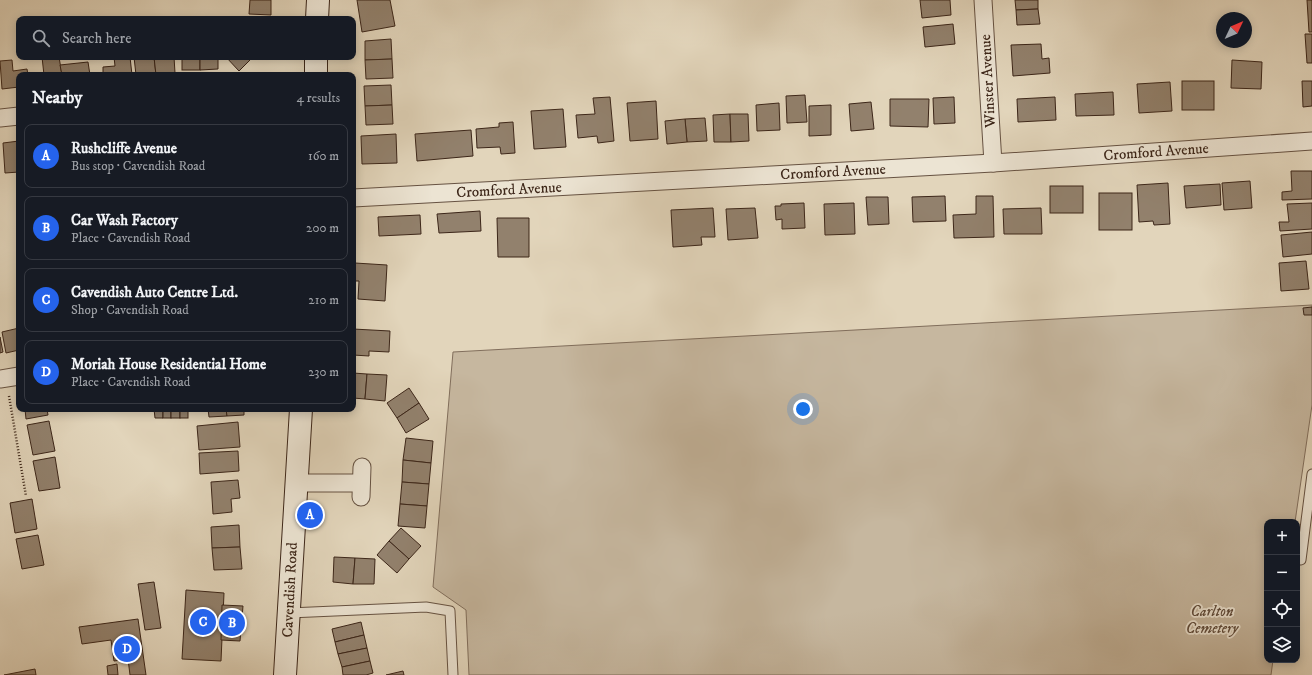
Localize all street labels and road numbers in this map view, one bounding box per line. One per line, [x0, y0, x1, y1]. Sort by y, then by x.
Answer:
street label: Winster Avenue [976, 34, 1000, 129]
street label: Cromford Avenue [1103, 139, 1209, 165]
street label: Cromford Avenue [780, 160, 886, 184]
street label: Cromford Avenue [456, 178, 562, 202]
street label: Cavendish Road [278, 541, 302, 638]

